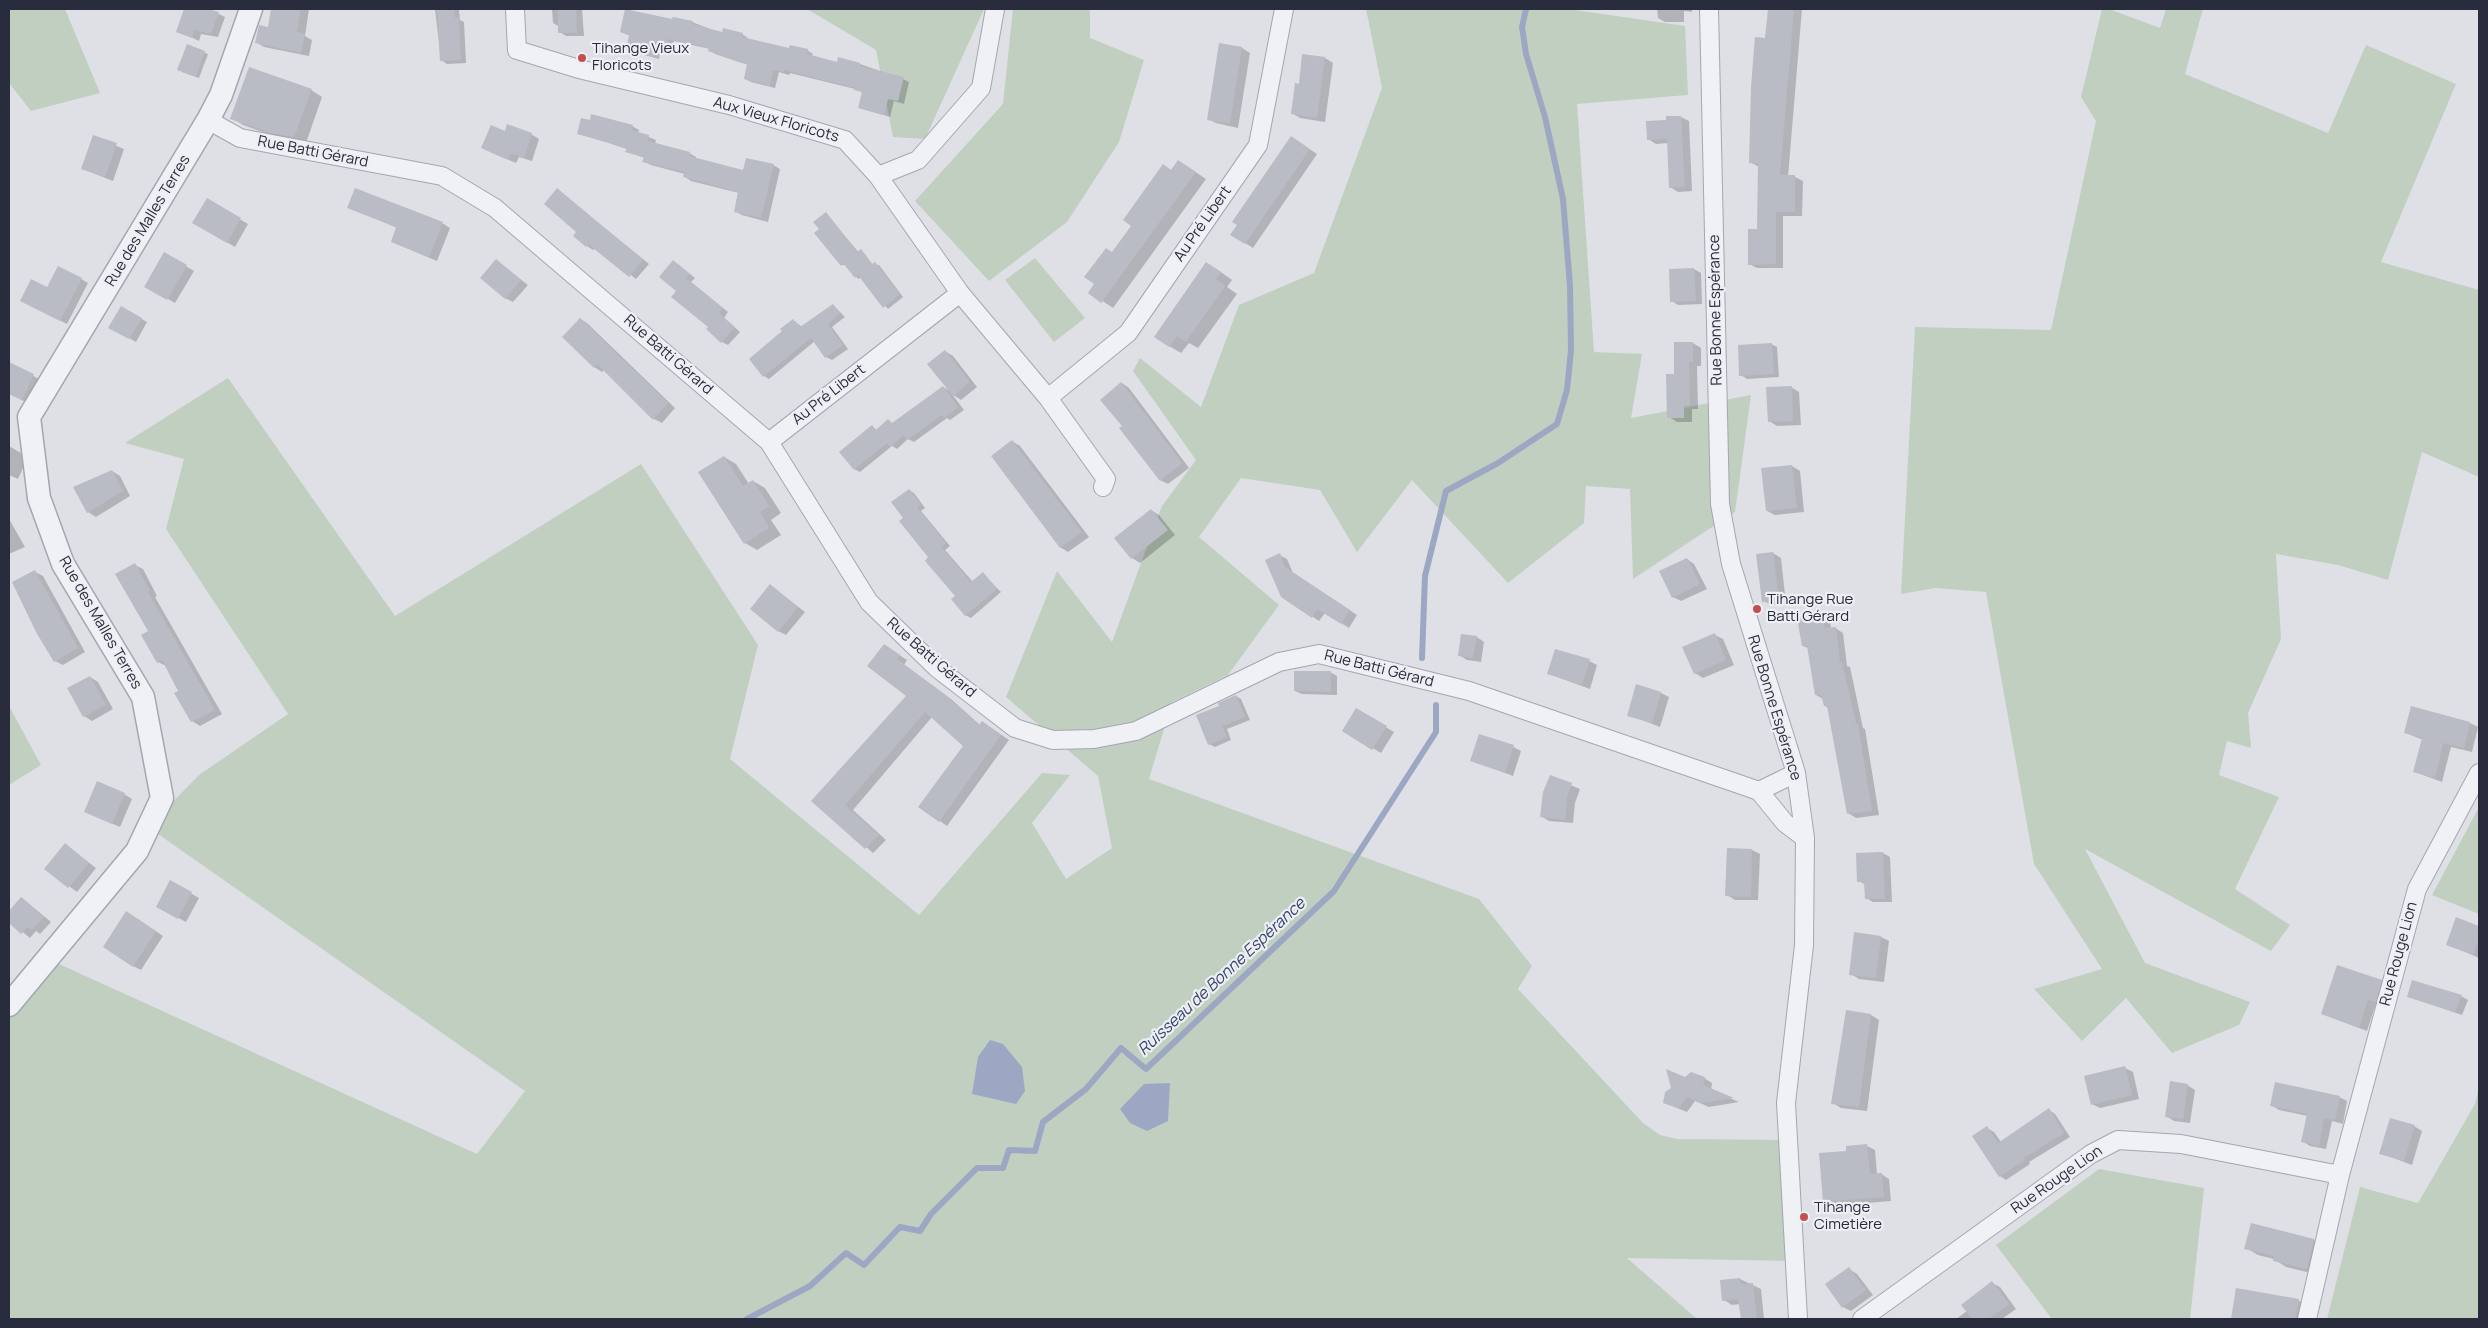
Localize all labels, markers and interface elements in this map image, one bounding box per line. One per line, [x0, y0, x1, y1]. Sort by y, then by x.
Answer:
place label: Tihange Vieux Floricots [592, 40, 689, 75]
marker: Tihange Vieux Floricots [576, 52, 588, 64]
street label: Aux Vieux Floricots [711, 93, 841, 147]
street label: Rue Batti Gérard [256, 132, 370, 172]
street label: Rue des Malles Terres [102, 152, 194, 290]
street label: Au Pré Libert [1170, 183, 1236, 265]
street label: Rue Bonne Espérance [1706, 234, 1726, 386]
street label: Rue Batti Gérard [620, 311, 716, 399]
street label: Au Pré Libert [789, 361, 869, 429]
street label: Rue des Malles Terres [55, 554, 145, 692]
place label: Tihange Rue Batti Gérard [1767, 591, 1853, 626]
marker: Tihange Rue Batti Gérard [1751, 603, 1763, 615]
street label: Rue Batti Gérard [883, 614, 979, 702]
street label: Rue Bonne Espérance [1743, 633, 1805, 783]
street label: Rue Batti Gérard [1322, 647, 1436, 691]
water label: Ruisseau de Bonne Espérance [1134, 894, 1310, 1060]
street label: Rue Rouge Lion [2376, 900, 2422, 1008]
street label: Rue Rouge Lion [2008, 1142, 2106, 1218]
place label: Tihange Cimetière [1814, 1199, 1882, 1234]
marker: Tihange Cimetière [1798, 1211, 1810, 1223]

